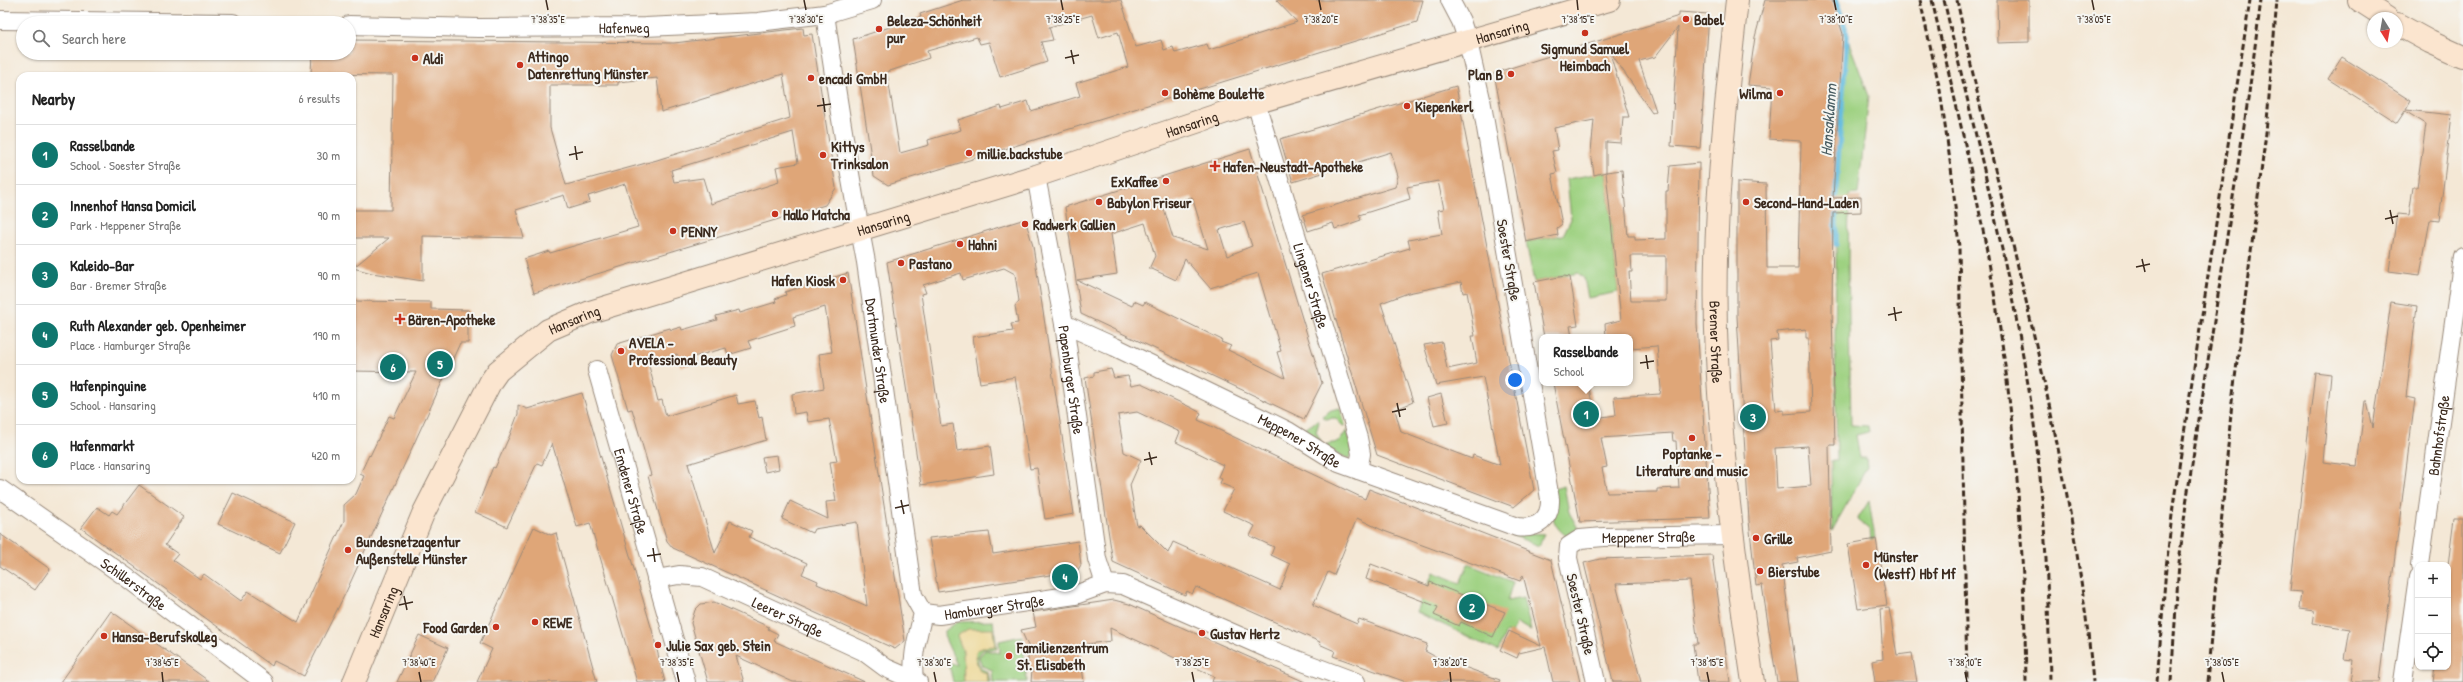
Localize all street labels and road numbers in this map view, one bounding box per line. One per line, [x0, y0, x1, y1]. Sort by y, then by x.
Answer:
street label: Hansaring [1473, 13, 1531, 49]
street label: Hafenweg [599, 16, 650, 38]
street label: Hansaring [1163, 105, 1221, 142]
street label: Hansaring [854, 205, 912, 241]
street label: Soester Straße [1491, 217, 1527, 303]
street label: Lingener Straße [1289, 241, 1335, 331]
street label: Dortmunder Straße [861, 297, 896, 405]
street label: Hansaring [545, 299, 602, 339]
street label: Bremer Straße [1705, 301, 1729, 384]
street label: Papenburger Straße [1054, 324, 1090, 436]
street label: Bahnhofstraße [2422, 394, 2454, 477]
street label: Meppener Straße [1255, 408, 1346, 473]
street label: Emdener Straße [609, 446, 654, 537]
street label: Meppener Straße [1602, 525, 1696, 548]
street label: Schillerstraße [97, 552, 171, 615]
street label: Soester Straße [1561, 571, 1601, 657]
street label: Hansaring [363, 582, 403, 641]
street label: Hamburger Straße [943, 589, 1046, 625]
street label: Leerer Straße [749, 591, 827, 642]

